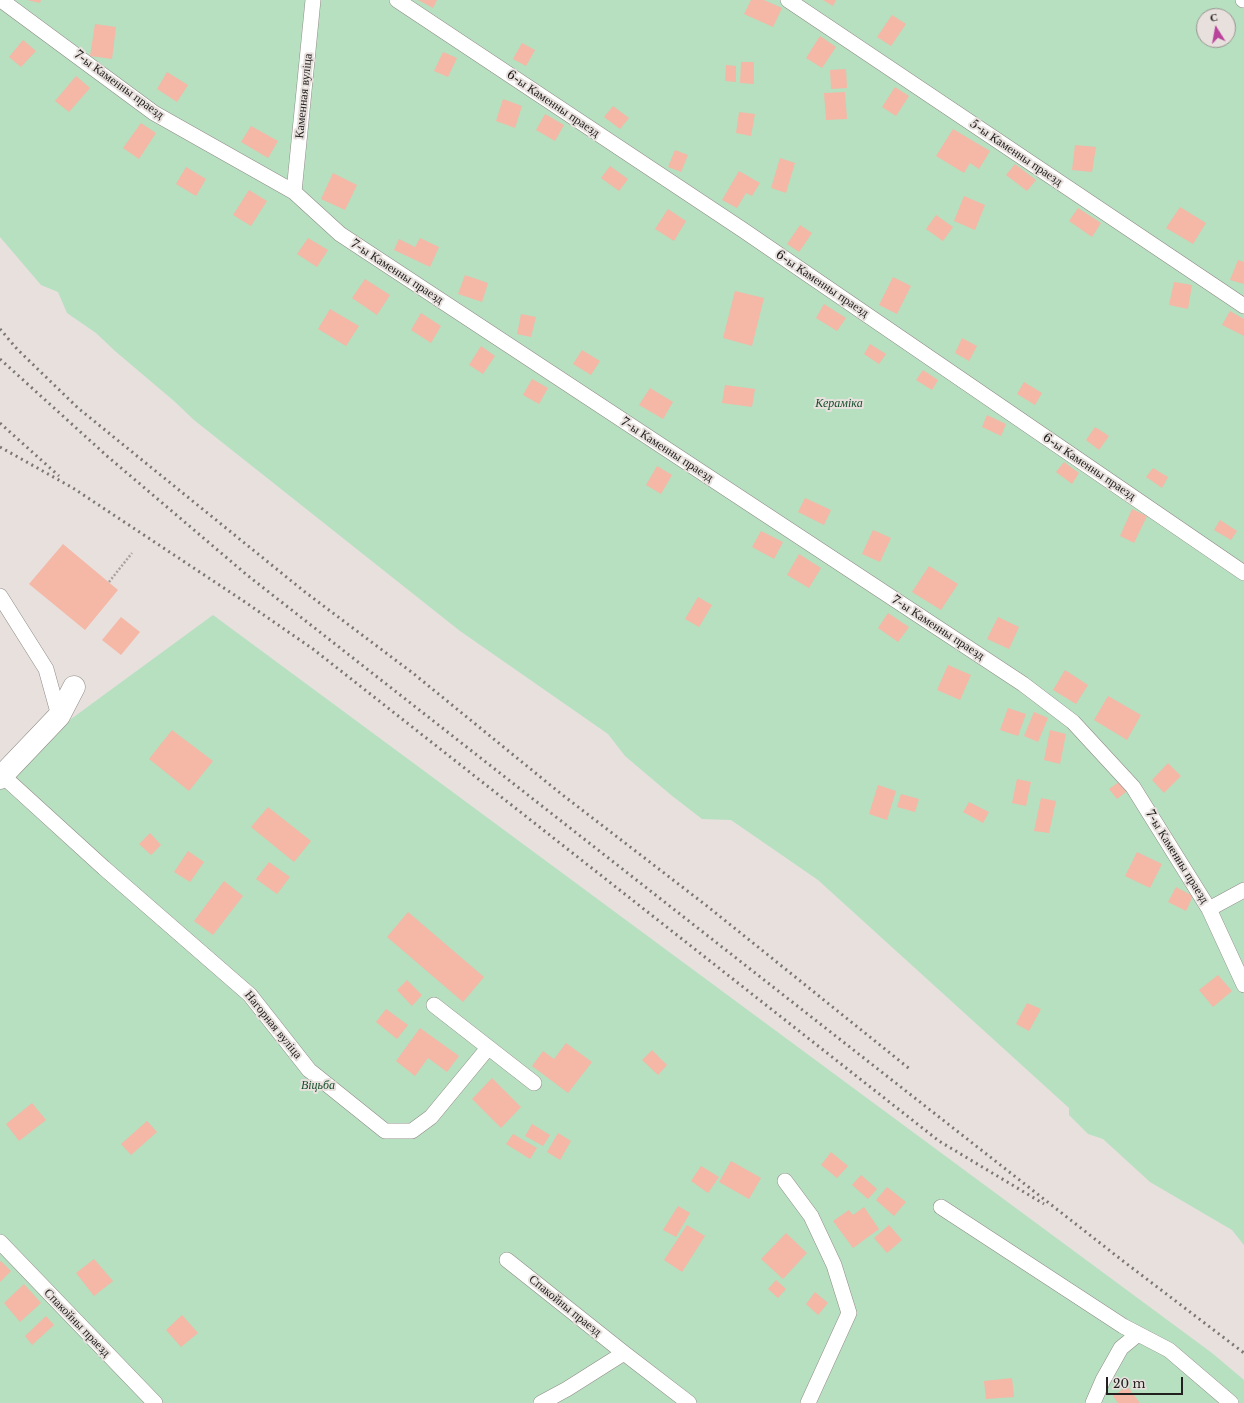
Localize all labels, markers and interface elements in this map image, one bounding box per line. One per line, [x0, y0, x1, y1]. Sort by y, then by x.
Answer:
north arrow [1196, 8, 1236, 48]
text: С [1209, 10, 1219, 25]
street label: 7-ы Каменны праезд [71, 48, 167, 122]
street label: Каменная вуліца [292, 53, 316, 139]
street label: 6-ы Каменны праезд [504, 68, 602, 140]
street label: 5-ы Каменны праезд [967, 117, 1065, 189]
street label: 7-ы Каменны праезд [348, 237, 446, 307]
street label: 6-ы Каменны праезд [773, 248, 871, 320]
park label: Кераміка [815, 397, 863, 411]
street label: 7-ы Каменны праезд [618, 415, 716, 485]
street label: 6-ы Каменны праезд [1040, 431, 1138, 503]
street label: 7-ы Каменны праезд [889, 593, 987, 663]
street label: 7-ы Каменны праезд [1143, 808, 1211, 906]
street label: Нагорная вуліца [241, 988, 305, 1062]
park label: Віцьба [301, 1079, 335, 1093]
street label: Спакойны праезд [526, 1272, 604, 1340]
street label: Спакойны праезд [41, 1286, 113, 1360]
scale bar [1108, 1369, 1185, 1395]
text: 20 m [1113, 1376, 1145, 1391]

